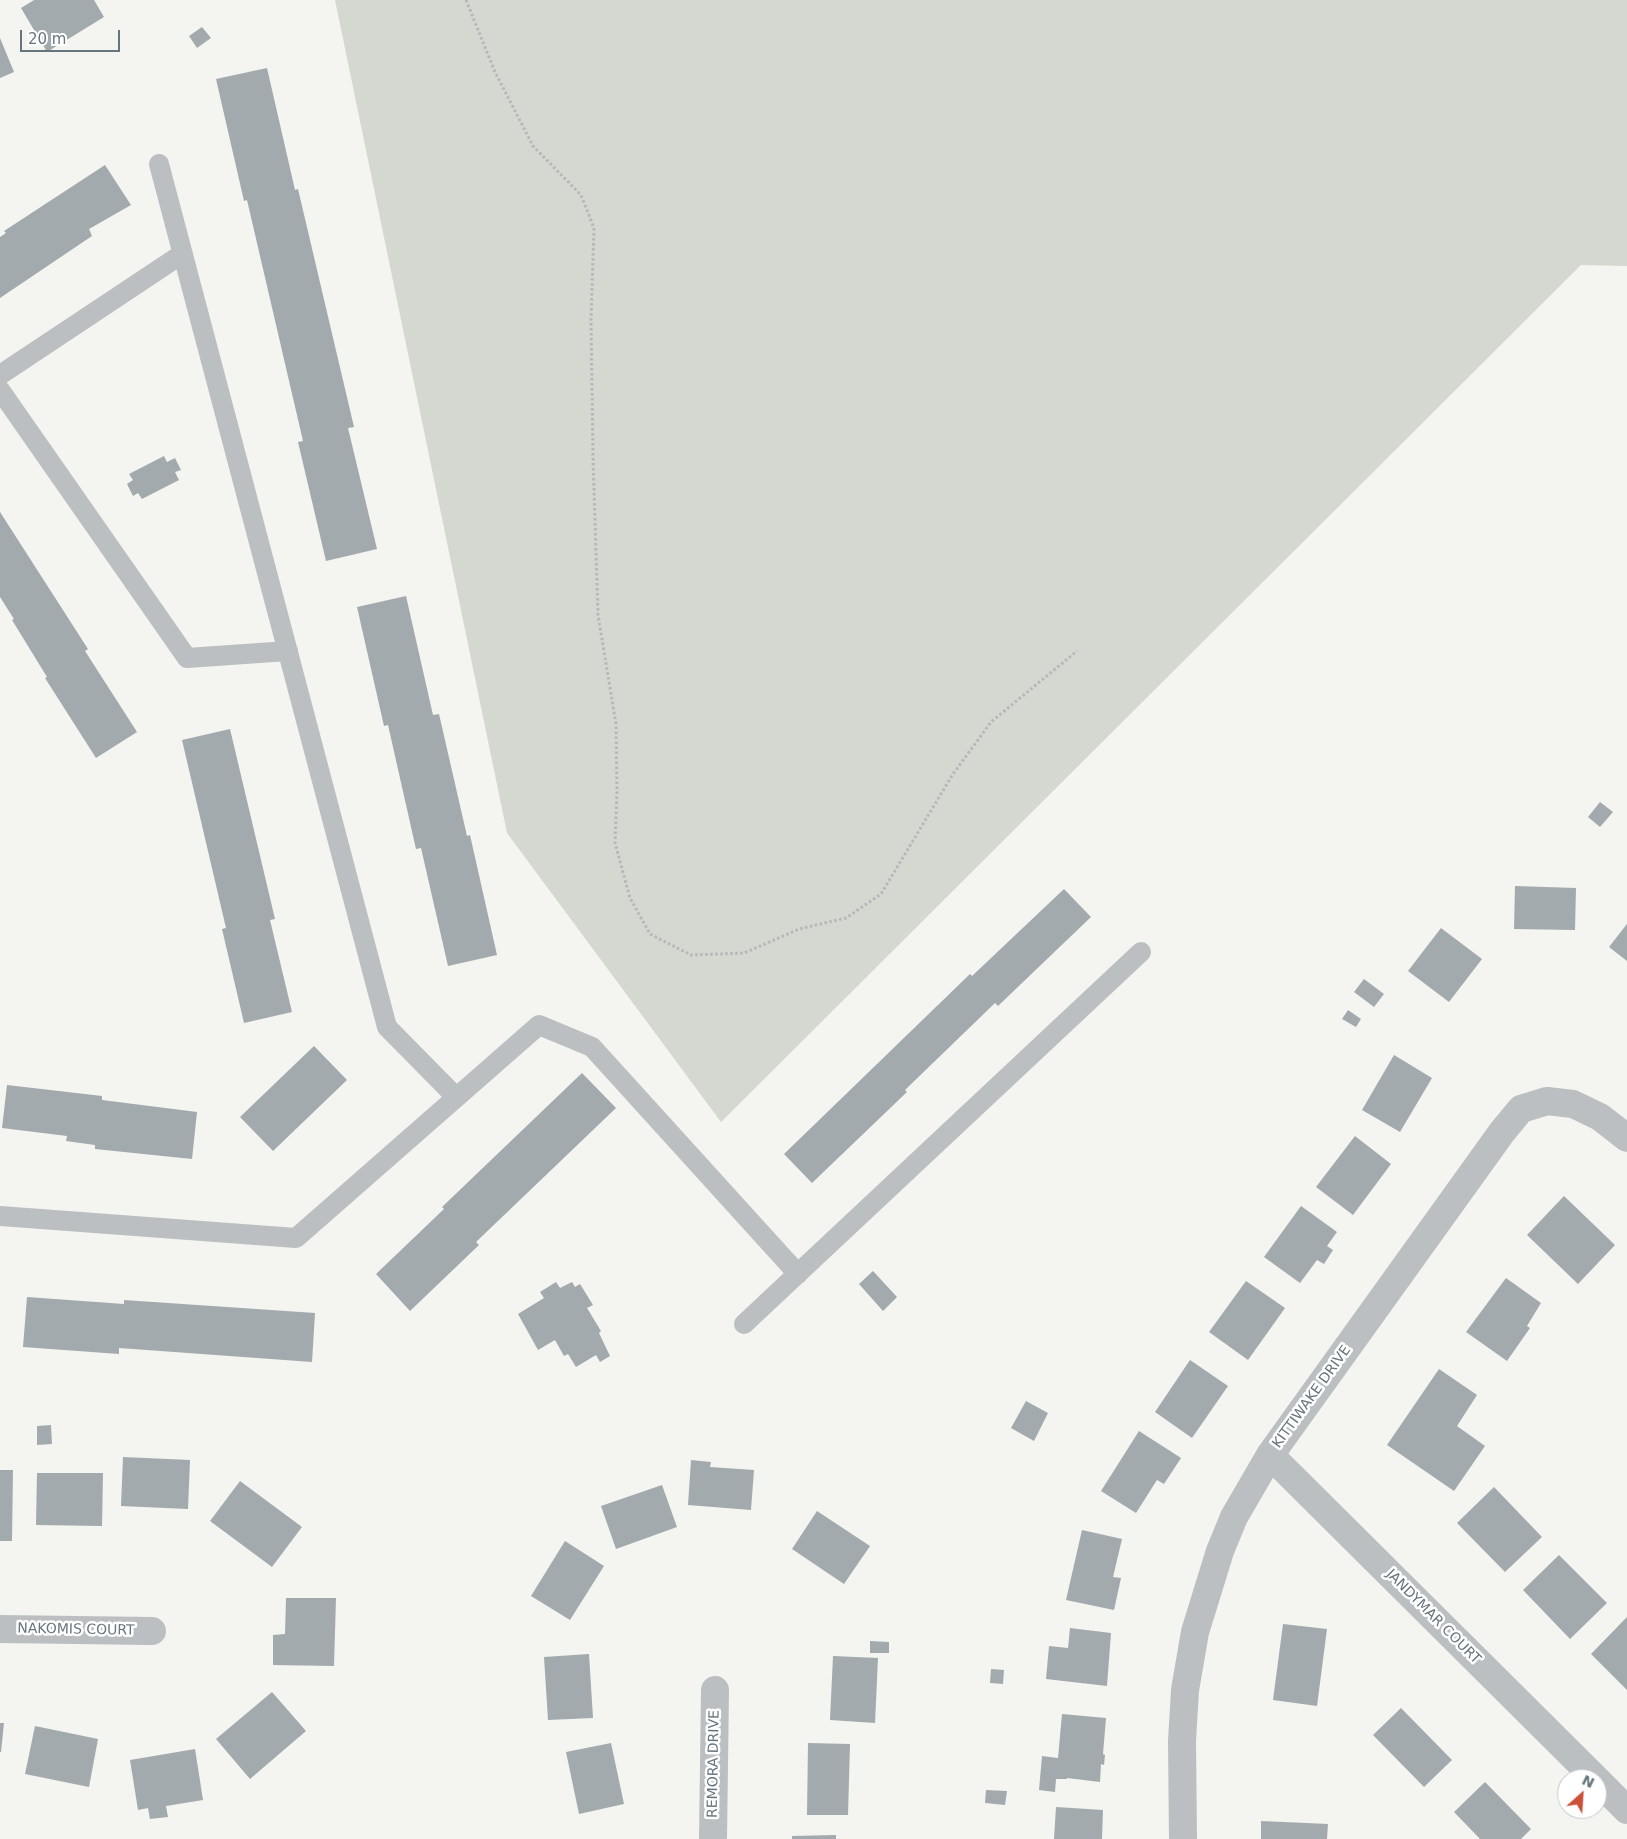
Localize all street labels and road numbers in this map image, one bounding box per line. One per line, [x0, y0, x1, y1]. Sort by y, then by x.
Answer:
street label: KITTIWAKE DRIVE [1269, 1343, 1355, 1451]
street label: JANDYMAR COURT [1382, 1566, 1484, 1668]
street label: NAKOMIS COURT [17, 1621, 135, 1639]
street label: REMORA DRIVE [705, 1710, 723, 1818]

